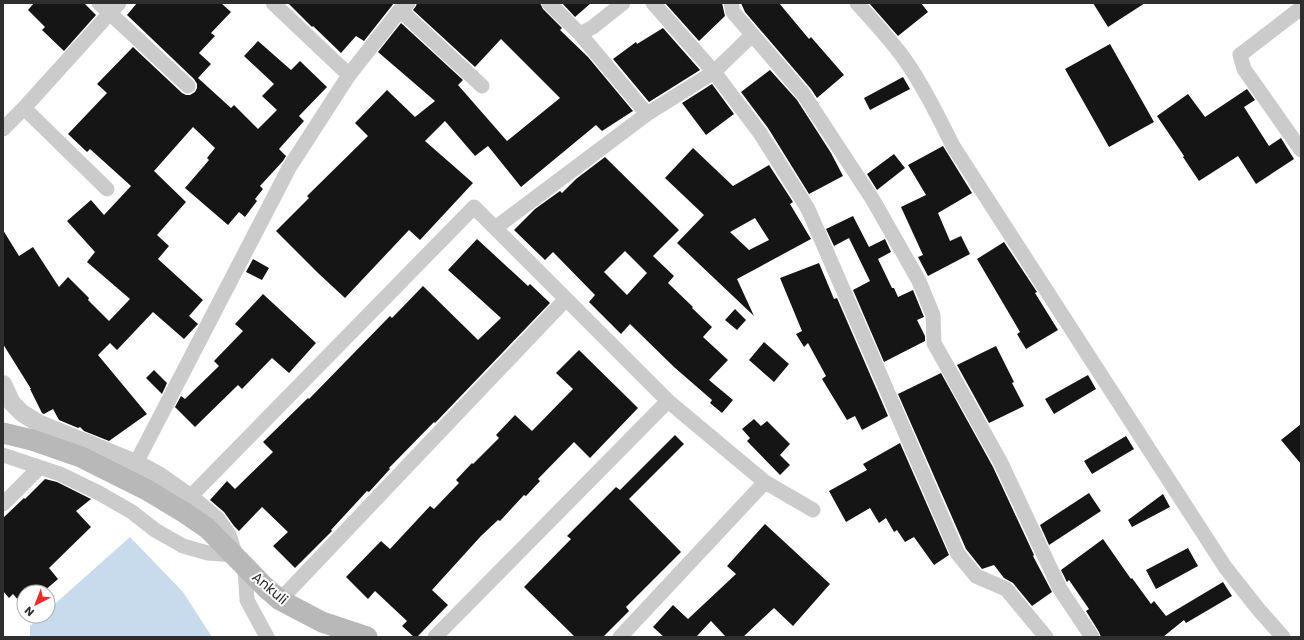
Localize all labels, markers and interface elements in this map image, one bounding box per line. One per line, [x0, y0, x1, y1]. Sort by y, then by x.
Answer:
street label: Ankuli [248, 567, 292, 609]
north arrow [16, 584, 56, 624]
text: N [21, 603, 38, 620]

